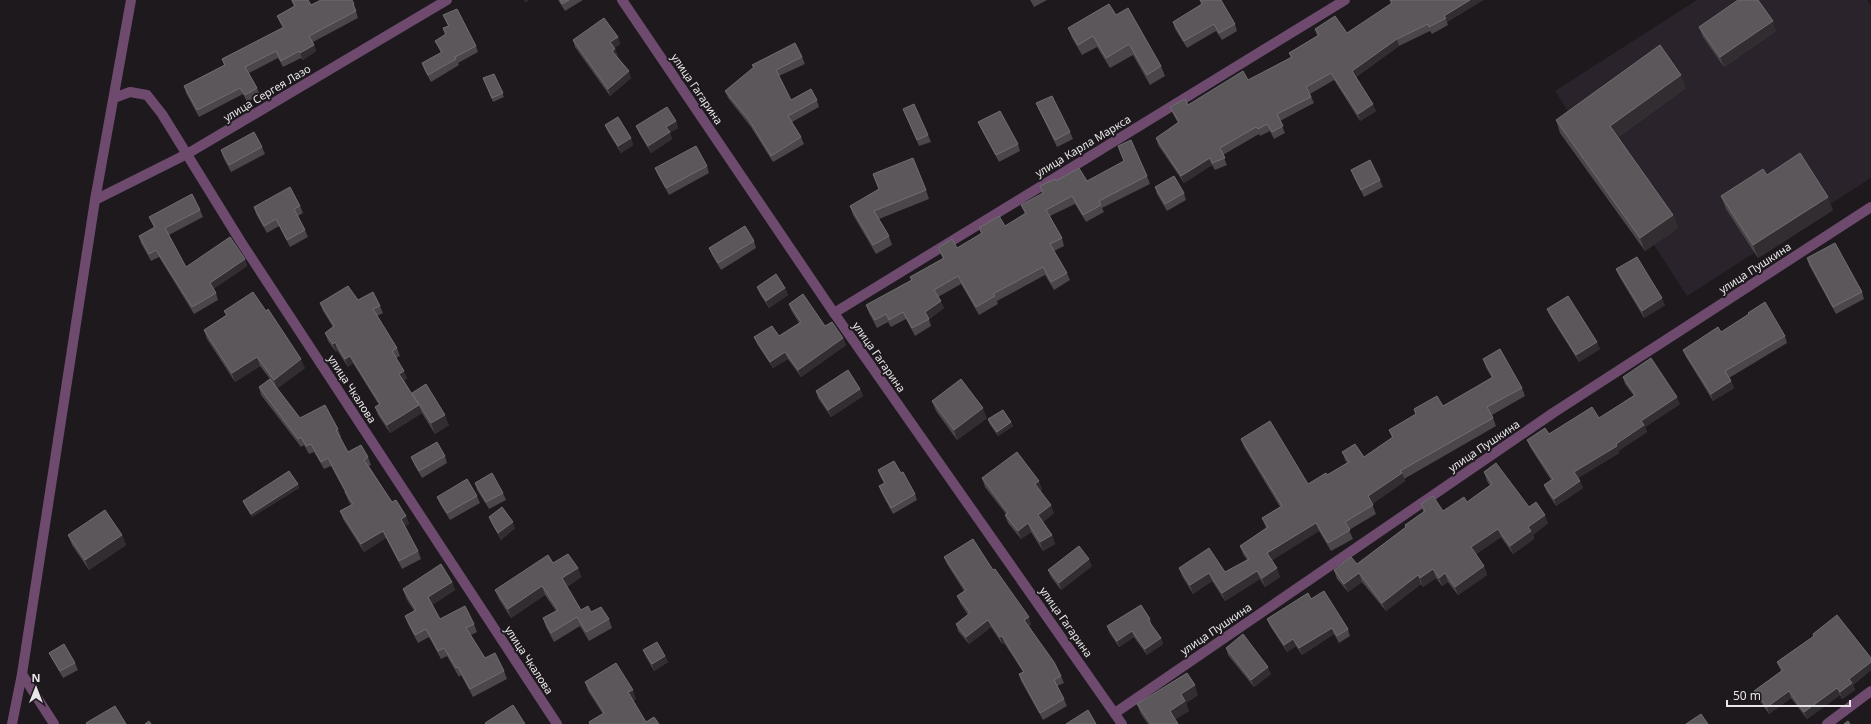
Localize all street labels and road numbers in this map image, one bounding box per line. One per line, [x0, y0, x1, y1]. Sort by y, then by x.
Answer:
street label: улица Гагарина [668, 50, 727, 127]
street label: улица Сергея Лазо [220, 61, 313, 125]
street label: улица Карла Маркса [1032, 111, 1133, 180]
street label: улица Пушкина [1716, 239, 1794, 296]
street label: улица Гагарина [850, 319, 909, 395]
street label: улица Чкалова [325, 352, 380, 426]
street label: улица Пушкина [1445, 416, 1522, 475]
street label: улица Гагарина [1037, 584, 1096, 660]
street label: улица Пушкина [1177, 599, 1254, 658]
street label: улица Чкалова [502, 623, 557, 697]

